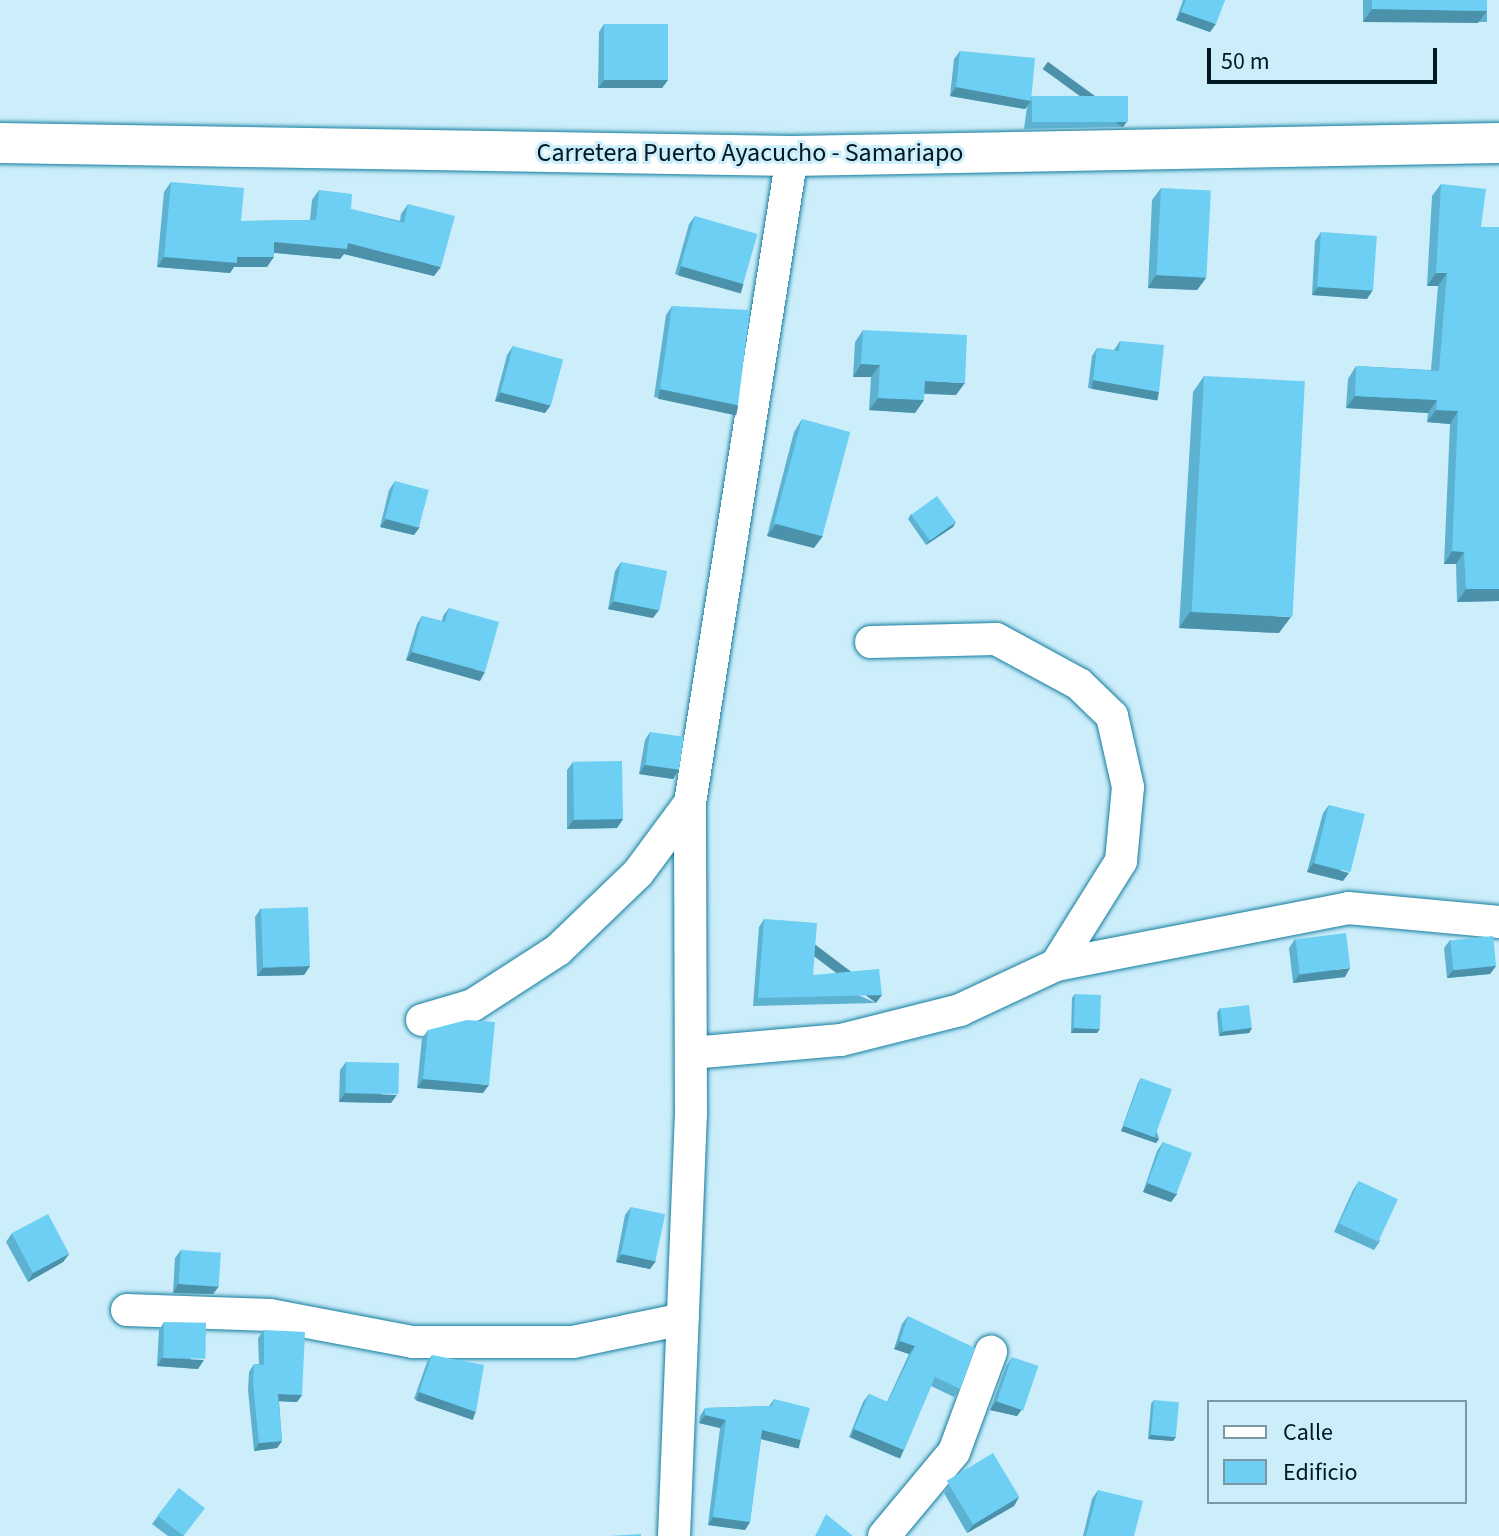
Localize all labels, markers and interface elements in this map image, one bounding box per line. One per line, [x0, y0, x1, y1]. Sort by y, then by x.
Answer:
scale bar [1211, 32, 1441, 82]
text: 50 m [1221, 44, 1270, 79]
street label: Carretera Puerto Ayacucho - Samariapo [537, 137, 963, 169]
legend [1207, 1400, 1467, 1504]
text: Calle [1283, 1415, 1333, 1450]
text: Edificio [1283, 1455, 1357, 1490]

